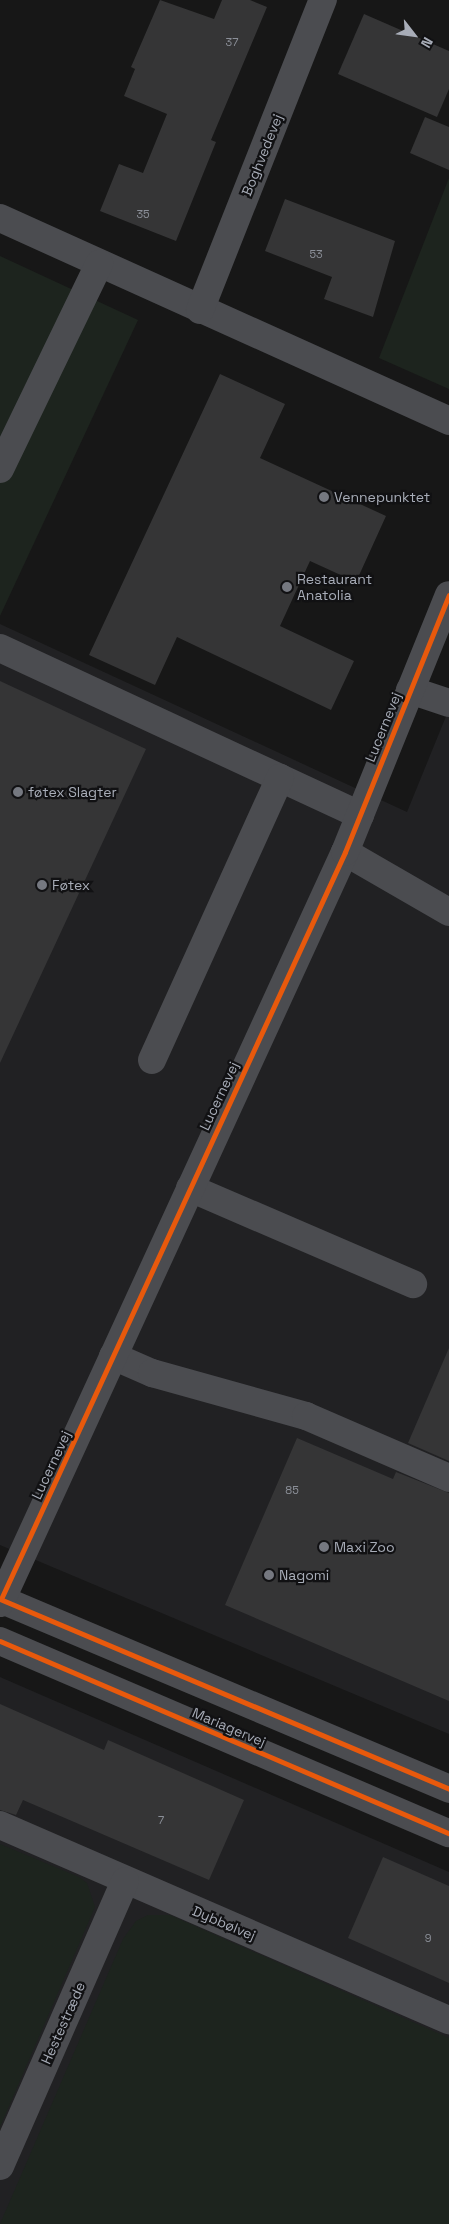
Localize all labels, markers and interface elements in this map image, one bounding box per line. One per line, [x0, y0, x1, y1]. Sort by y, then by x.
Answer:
north arrow [389, 10, 439, 60]
text: N [417, 34, 437, 51]
house number: 37 [226, 35, 238, 49]
street label: Boghvedevej [238, 112, 286, 198]
house number: 35 [136, 207, 150, 221]
house number: 53 [309, 247, 323, 261]
place label: Vennepunktet [334, 489, 430, 505]
marker: Vennepunktet [318, 491, 330, 503]
place label: Restaurant Anatolia [297, 571, 372, 604]
marker: Restaurant Anatolia [281, 581, 293, 593]
street label: Lucernevej [361, 690, 405, 764]
place label: føtex Slagter [28, 784, 117, 800]
marker: føtex Slagter [12, 786, 24, 798]
place label: Føtex [52, 877, 90, 893]
marker: Føtex [36, 879, 48, 891]
street label: Lucernevej [196, 1059, 242, 1133]
street label: Lucernevej [28, 1428, 74, 1502]
house number: 85 [285, 1483, 299, 1497]
place label: Maxi Zoo [334, 1539, 395, 1555]
marker: Maxi Zoo [318, 1541, 330, 1553]
place label: Nagomi [279, 1567, 329, 1583]
marker: Nagomi [263, 1569, 275, 1581]
street label: Mariagervej [190, 1704, 268, 1750]
house number: 7 [158, 1813, 164, 1827]
street label: Dybbølvej [190, 1902, 258, 1944]
house number: 9 [425, 1931, 431, 1945]
street label: Hestestræde [37, 1979, 89, 2067]

